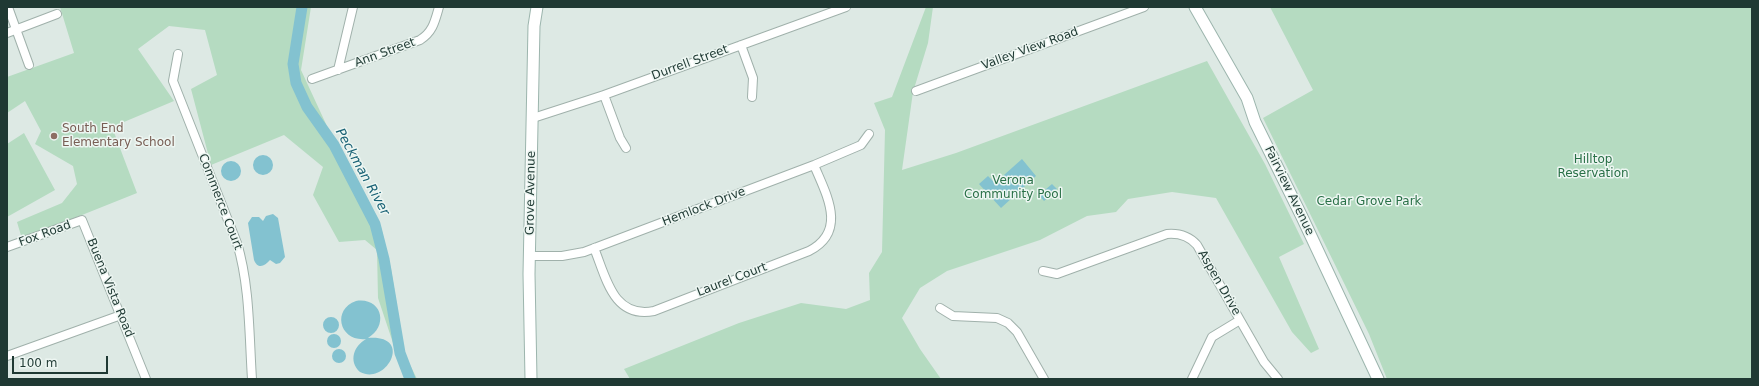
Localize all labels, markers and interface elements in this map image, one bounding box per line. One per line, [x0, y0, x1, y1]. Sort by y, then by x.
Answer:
street label: Valley View Road [980, 25, 1080, 73]
street label: Ann Street [353, 35, 417, 71]
street label: Durrell Street [650, 42, 730, 84]
place label: South End Elementary School [62, 122, 175, 150]
water label: Peckman River [332, 126, 392, 218]
marker: South End Elementary School [49, 131, 59, 141]
street label: Fairview Avenue [1261, 144, 1317, 238]
street label: Grove Avenue [523, 151, 539, 235]
street label: Commerce Court [195, 152, 245, 252]
park label: Hilltop Reservation [1557, 153, 1629, 181]
park label: Verona Community Pool [964, 174, 1062, 202]
street label: Hemlock Drive [660, 184, 748, 230]
park label: Cedar Grove Park [1316, 195, 1422, 209]
street label: Fox Road [17, 218, 73, 250]
street label: Buena Vista Road [84, 236, 136, 340]
street label: Aspen Drive [1195, 248, 1243, 318]
street label: Laurel Court [695, 260, 769, 300]
scale bar [14, 348, 110, 374]
text: 100 m [19, 356, 57, 370]

